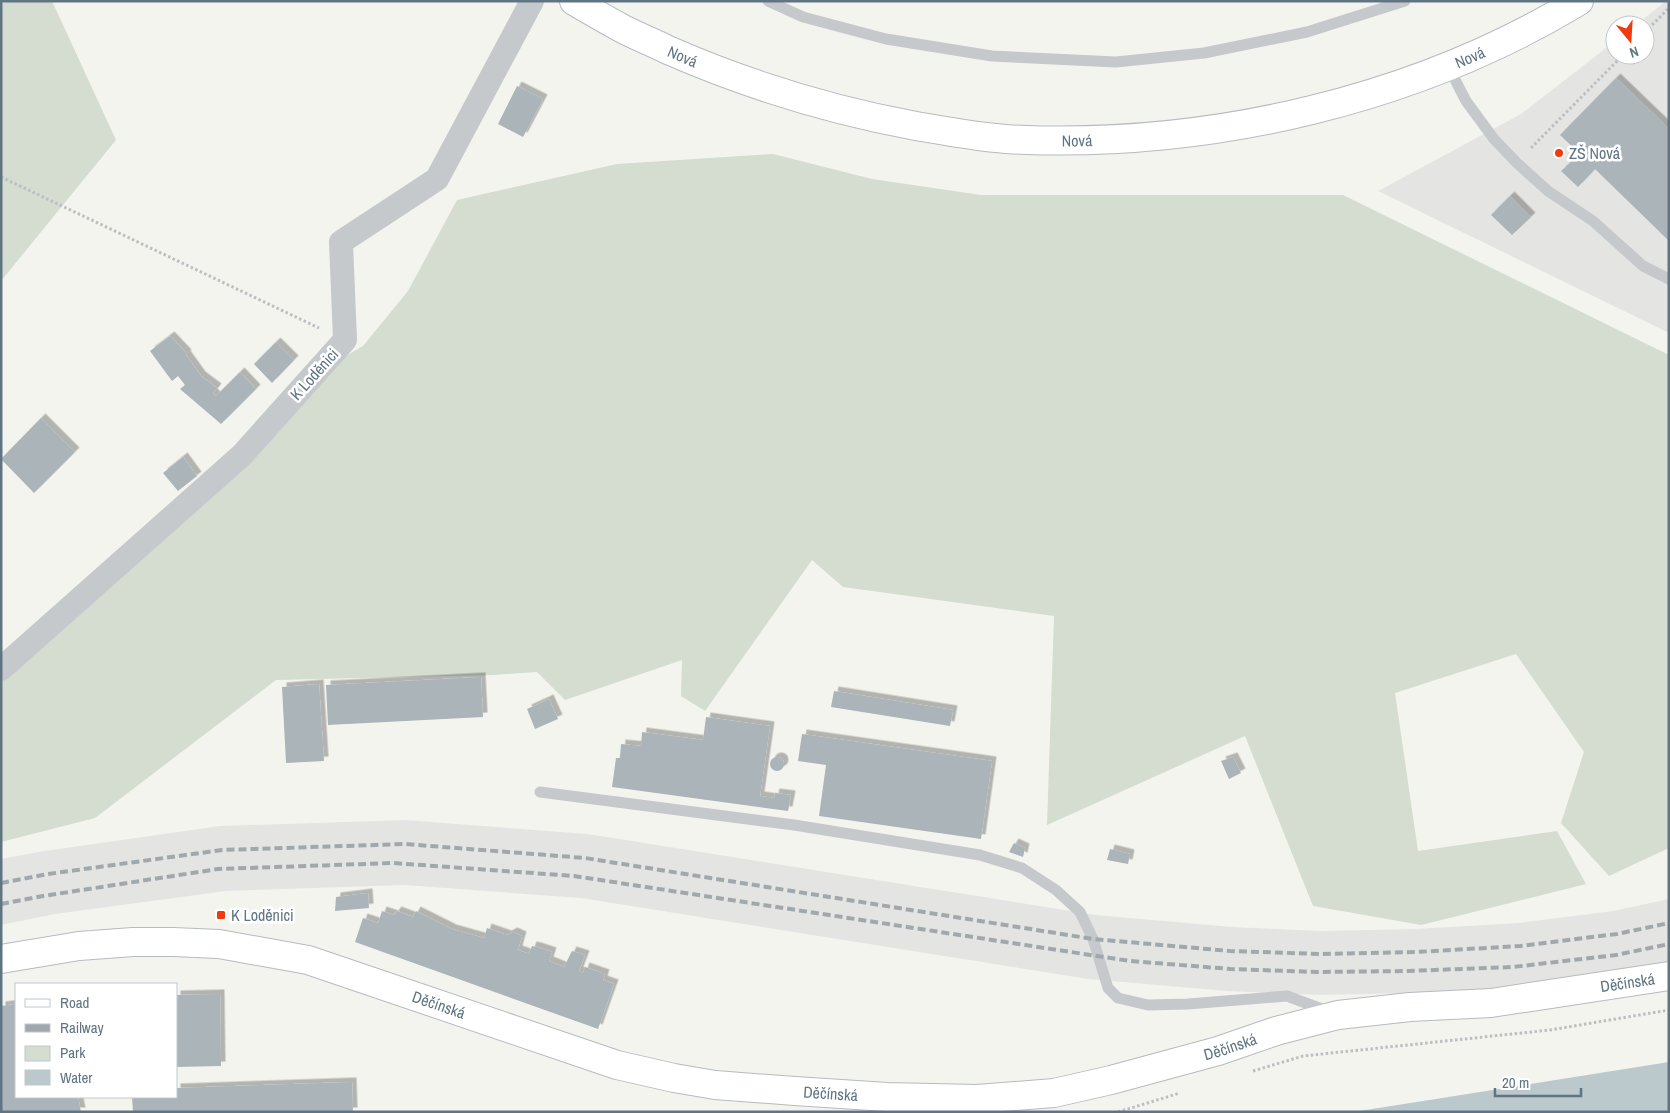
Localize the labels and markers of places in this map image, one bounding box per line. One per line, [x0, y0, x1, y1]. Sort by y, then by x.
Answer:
place label: ZŠ Nová [1569, 142, 1621, 164]
marker: ZŠ Nová [1553, 147, 1565, 159]
place label: K Loděnici [231, 904, 294, 926]
marker: K Loděnici [215, 909, 227, 921]

